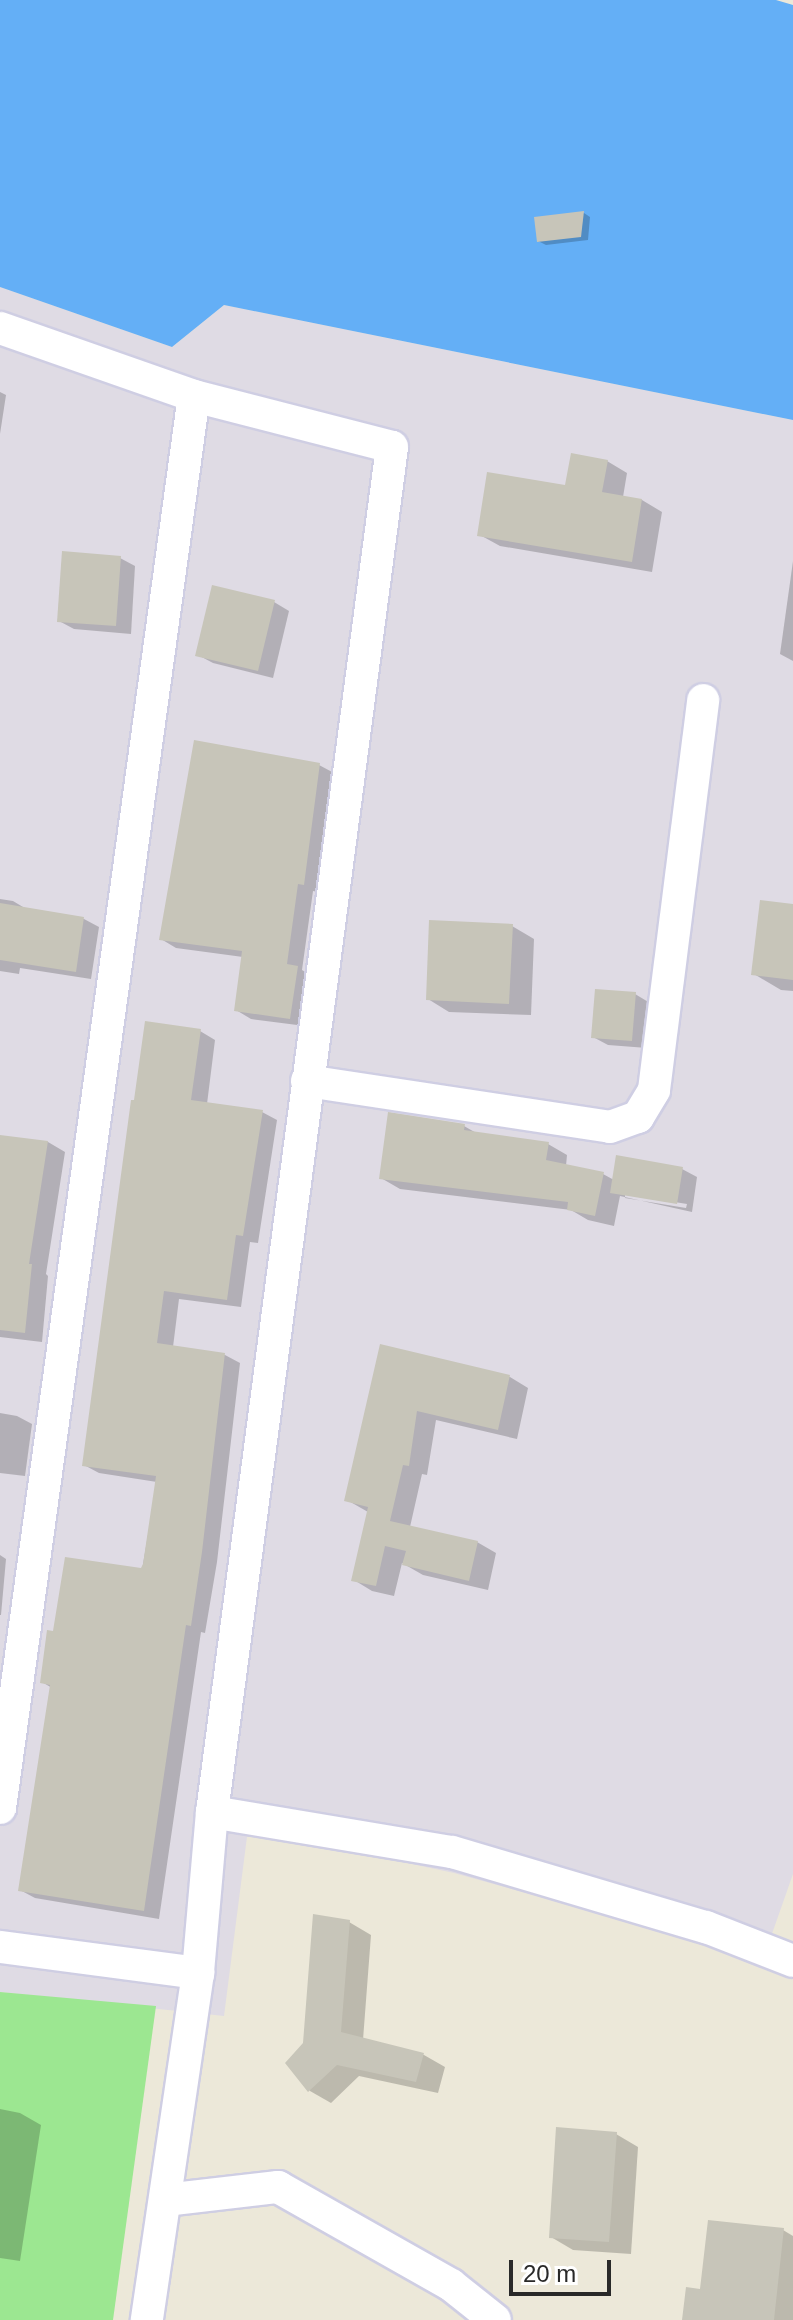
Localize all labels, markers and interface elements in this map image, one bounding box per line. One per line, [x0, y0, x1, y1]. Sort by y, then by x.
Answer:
scale bar [513, 2244, 615, 2294]
text: 20 m [523, 2260, 576, 2287]

